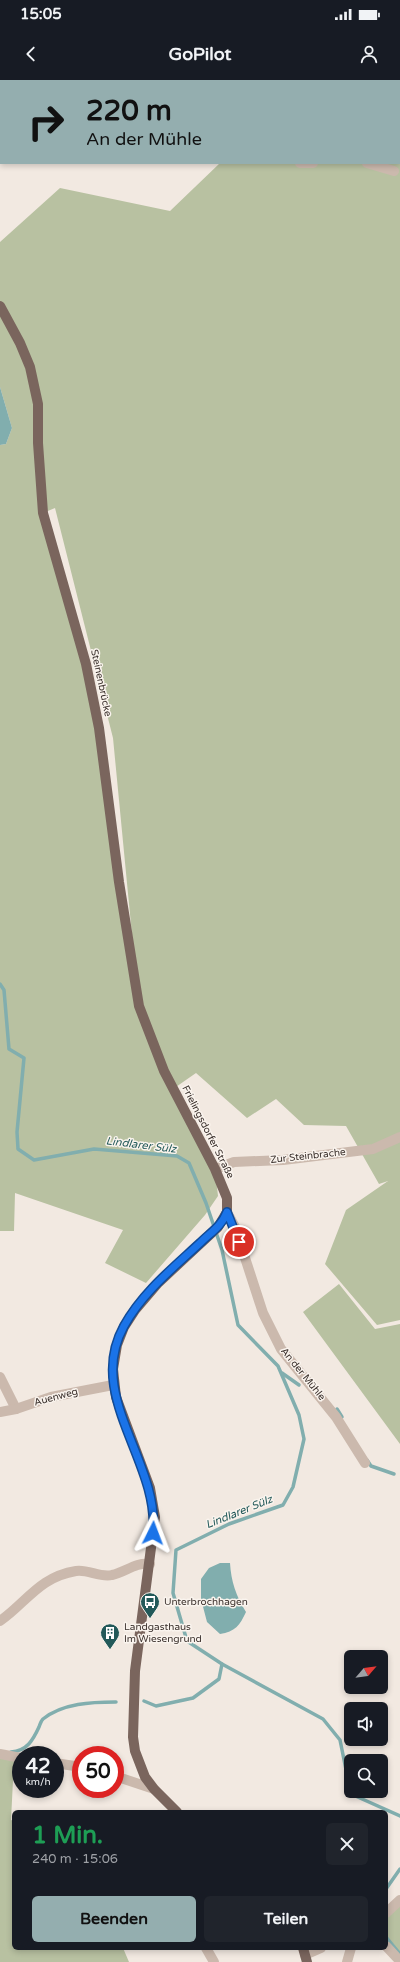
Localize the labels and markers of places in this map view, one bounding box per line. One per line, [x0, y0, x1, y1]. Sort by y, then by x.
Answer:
pin [222, 1225, 256, 1259]
bus stop icon: Unterbrochhagen [139, 1591, 161, 1619]
place label: Unterbrochhagen [164, 1596, 248, 1608]
place label: Landgasthaus Im Wiesengrund [124, 1621, 202, 1645]
building icon: Landgasthaus Im Wiesengrund [99, 1622, 121, 1650]

